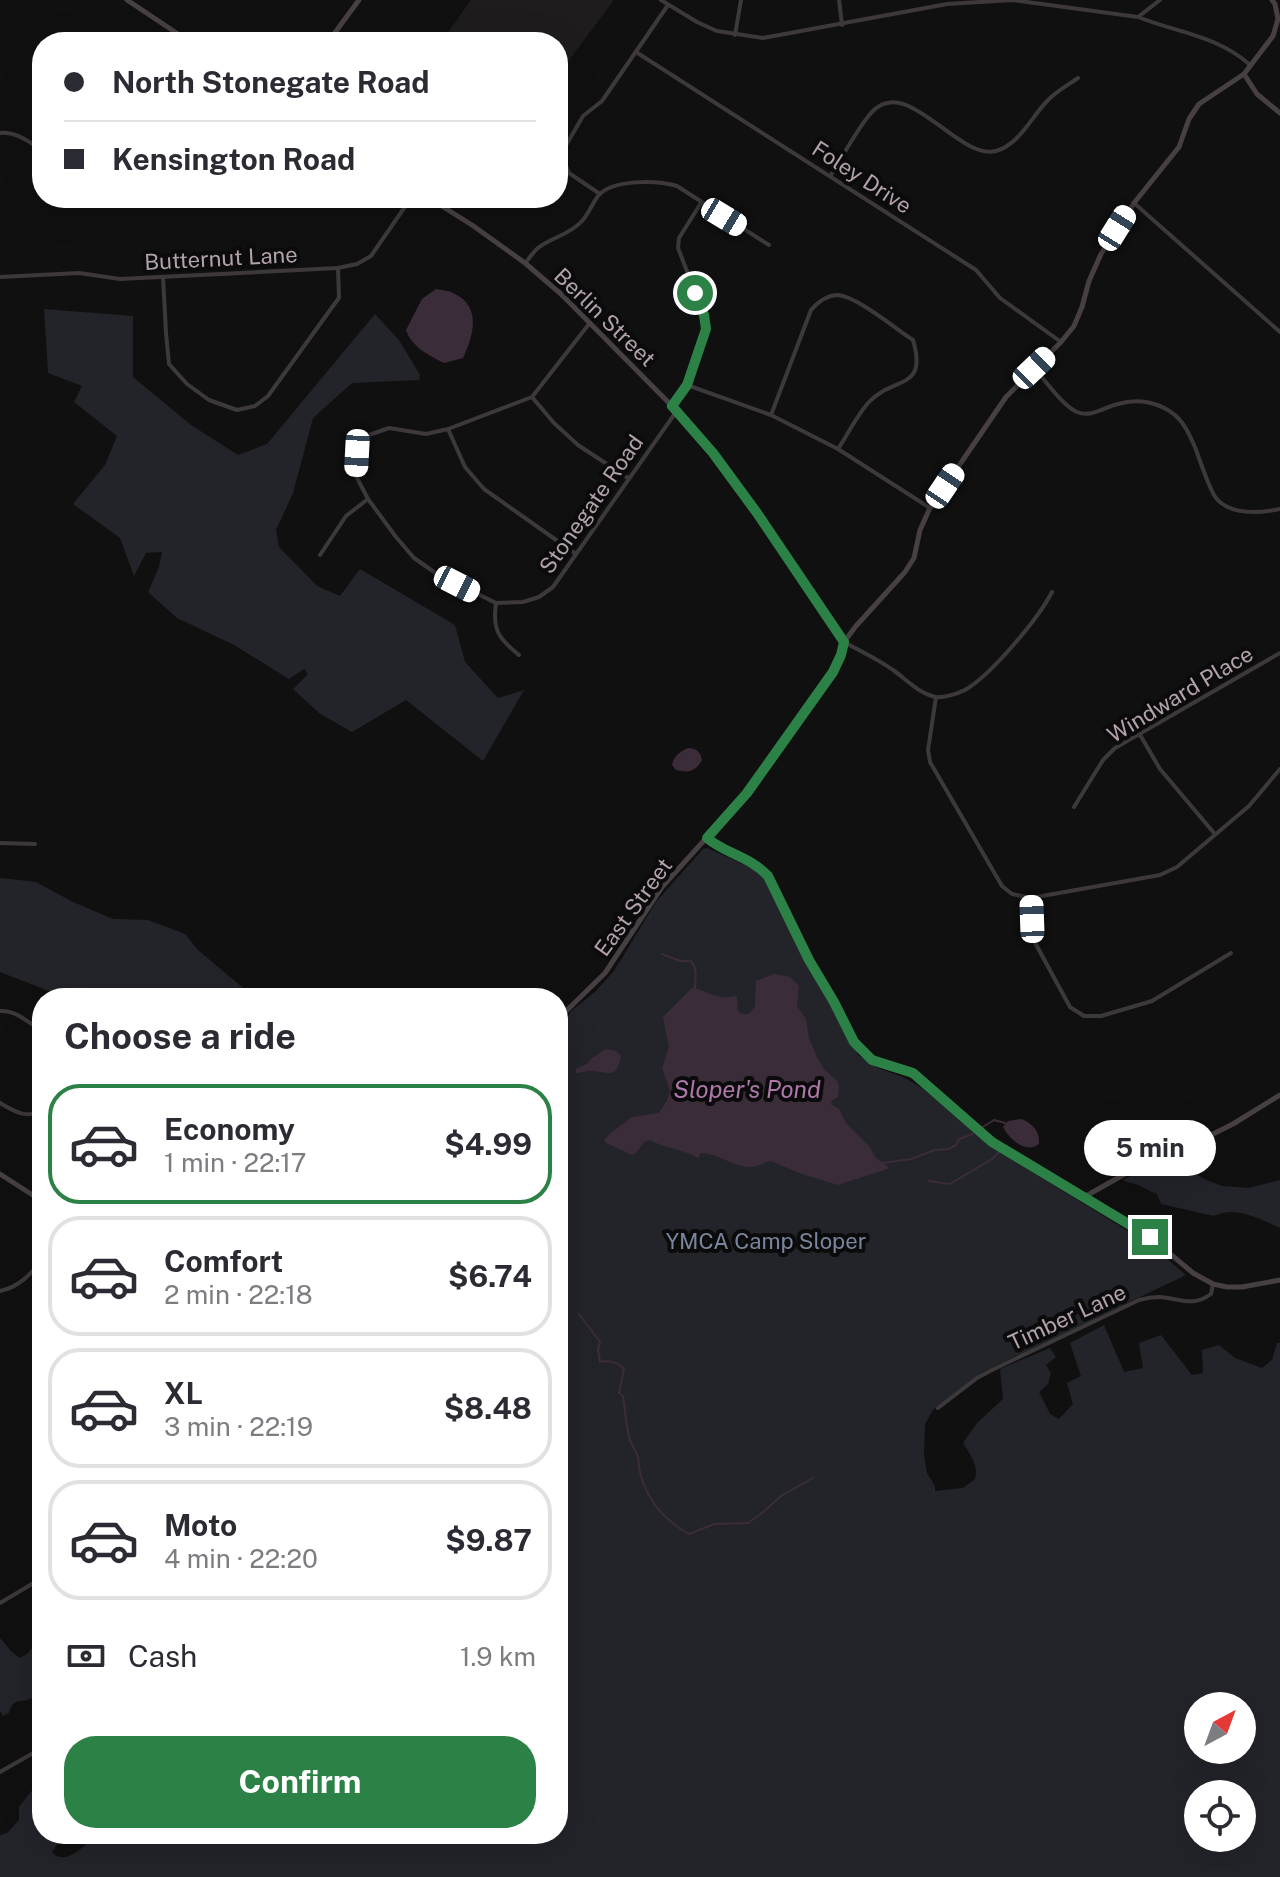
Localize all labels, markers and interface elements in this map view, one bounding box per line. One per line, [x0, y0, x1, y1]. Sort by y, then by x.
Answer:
text: North Stonegate Road [112, 64, 430, 100]
street label: Foley Drive [807, 135, 917, 219]
text: Kensington Road [112, 141, 355, 177]
car [697, 194, 751, 240]
car [1094, 201, 1140, 255]
street label: Butternut Lane [144, 241, 298, 275]
street label: Berlin Street [549, 262, 661, 372]
route start [677, 275, 713, 311]
car [1008, 343, 1060, 393]
car [344, 428, 370, 478]
street label: Stonegate Road [534, 430, 648, 578]
car [922, 459, 968, 513]
car [430, 562, 484, 606]
street label: Windward Place [1102, 640, 1258, 748]
street label: East Street [589, 853, 677, 961]
car [1019, 895, 1045, 943]
text: Choose a ride [64, 1015, 296, 1057]
water label: Sloper's Pond [673, 1075, 821, 1103]
icon: car [68, 1108, 140, 1180]
text: Economy [164, 1111, 295, 1147]
callout: 5 min [1084, 1121, 1216, 1177]
text: $4.99 [444, 1126, 532, 1162]
text: 5 min [1115, 1132, 1185, 1163]
text: 1 min · 22:17 [164, 1147, 306, 1178]
route end [1132, 1219, 1168, 1255]
park label: YMCA Camp Sloper [666, 1228, 866, 1254]
icon: car [68, 1240, 140, 1312]
text: Comfort [164, 1243, 283, 1279]
text: $6.74 [448, 1258, 532, 1294]
street label: Timber Lane [1004, 1278, 1130, 1356]
text: 2 min · 22:18 [164, 1279, 313, 1310]
icon: car [68, 1372, 140, 1444]
text: XL [164, 1375, 203, 1411]
text: $8.48 [444, 1390, 532, 1426]
text: 3 min · 22:19 [164, 1411, 313, 1442]
icon: car [68, 1504, 140, 1576]
text: Moto [164, 1507, 237, 1543]
text: $9.87 [445, 1522, 532, 1558]
text: 4 min · 22:20 [164, 1543, 318, 1574]
icon: cash [64, 1634, 108, 1678]
text: Cash [128, 1638, 197, 1674]
text: 1.9 km [460, 1641, 536, 1672]
north arrow [1184, 1692, 1256, 1764]
map controls [1184, 1692, 1256, 1852]
button: Confirm [64, 1736, 536, 1828]
button: locate [1184, 1780, 1256, 1852]

